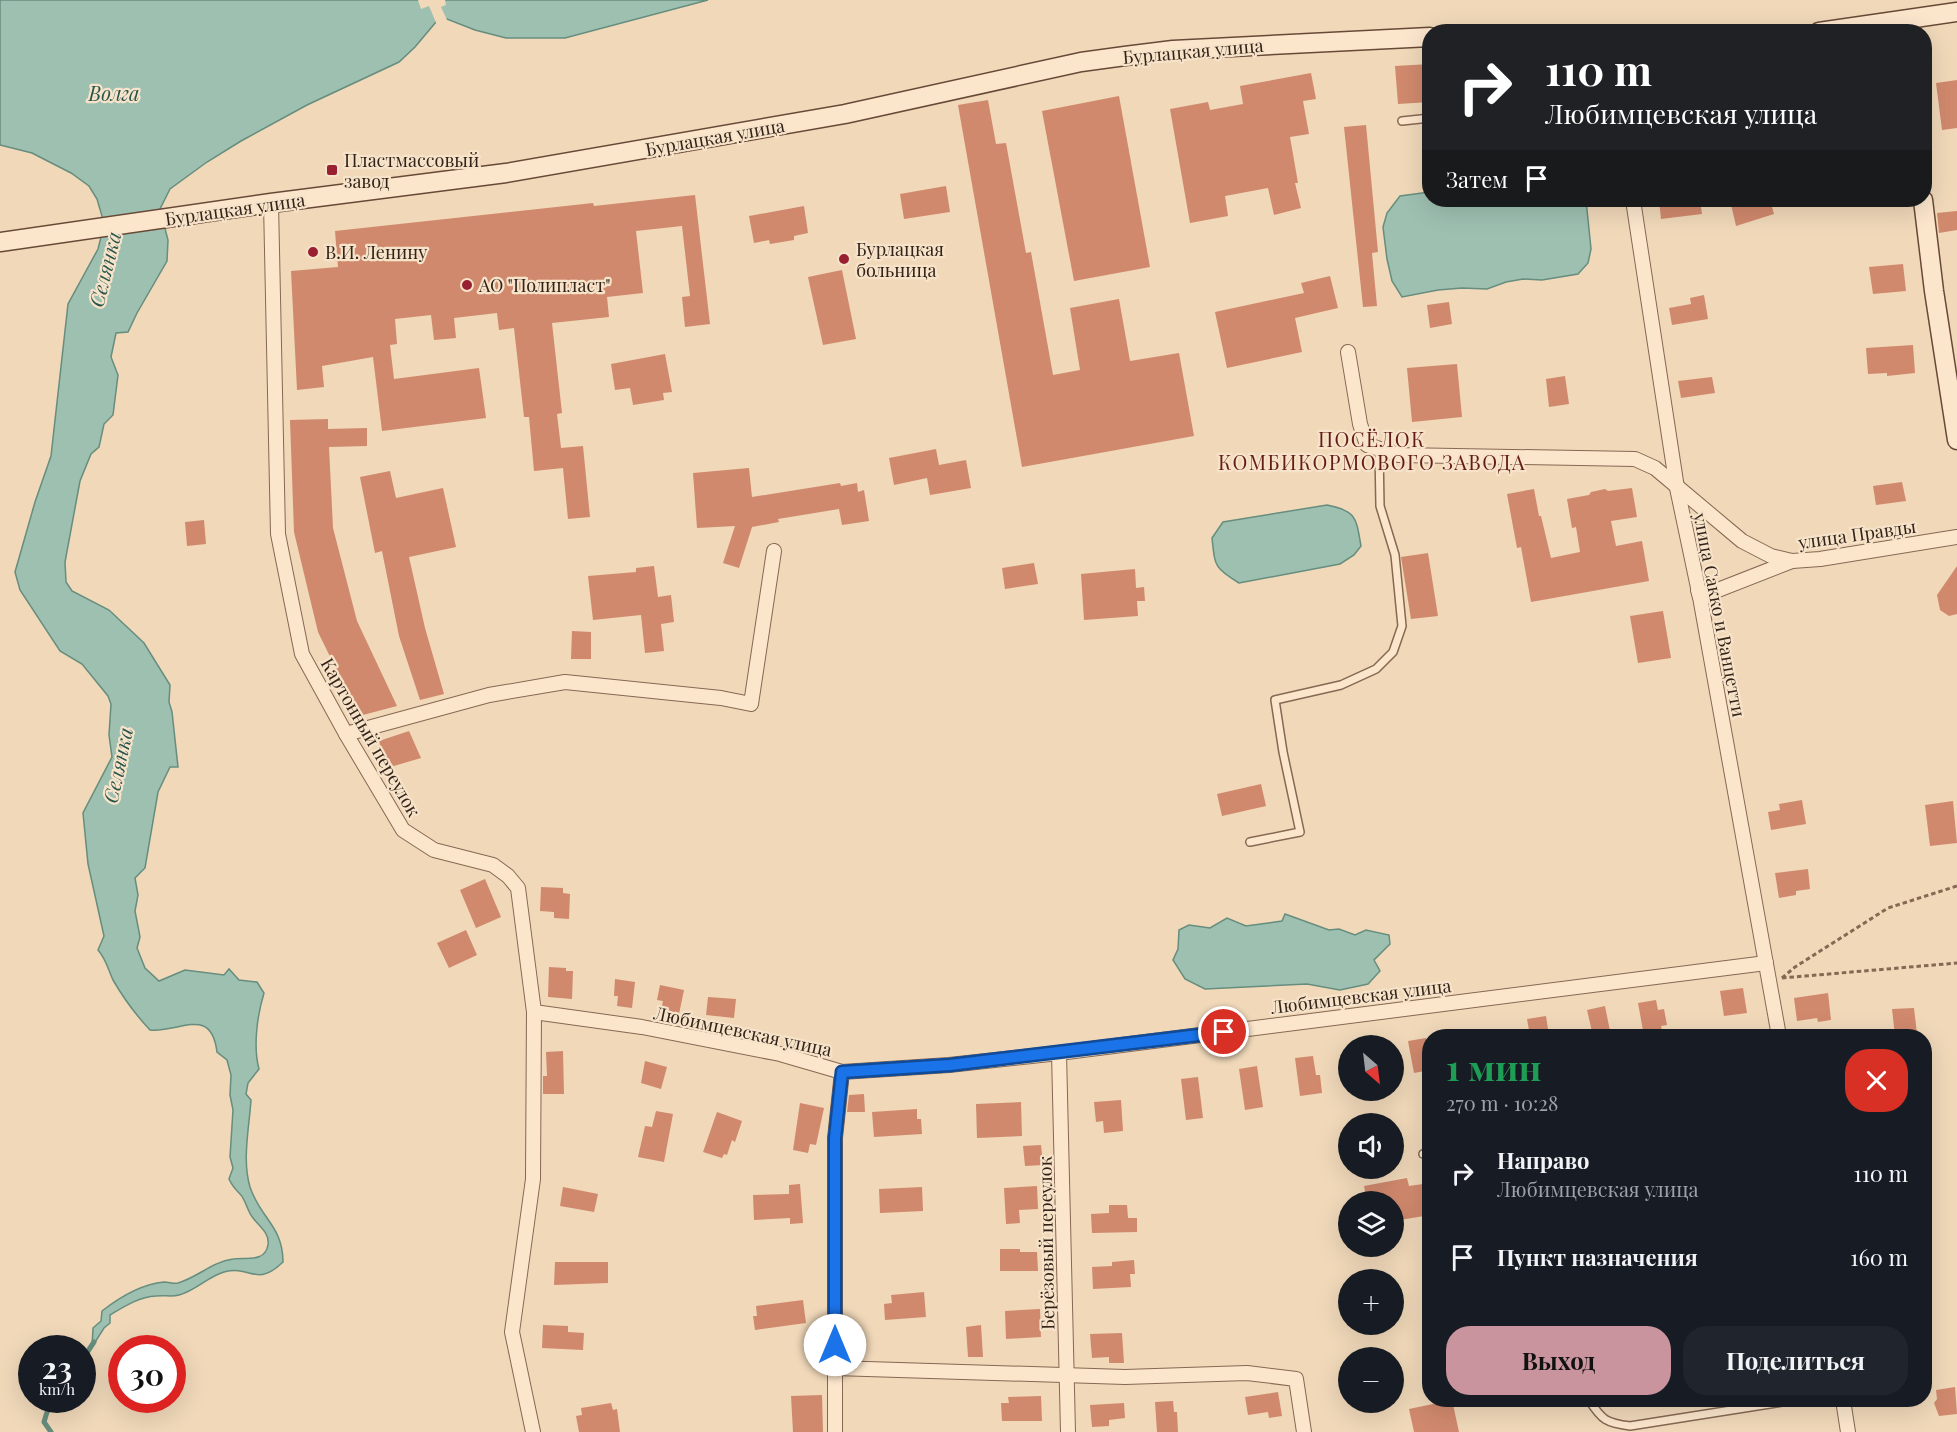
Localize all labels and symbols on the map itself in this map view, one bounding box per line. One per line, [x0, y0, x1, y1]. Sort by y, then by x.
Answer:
street label: Бурлацкая улица [1122, 33, 1264, 69]
water label: Волга [88, 79, 139, 106]
street label: Бурлацкая улица [643, 113, 787, 161]
place label: Пластмассовый завод [344, 148, 479, 193]
marker: Пластмассовый завод [325, 163, 339, 177]
street label: Бурлацкая улица [163, 187, 307, 231]
water label: Селянка [82, 228, 126, 310]
place label: Бурлацкая больница [856, 237, 944, 282]
place label: В.И. Ленину [325, 240, 427, 264]
marker: В.И. Ленину [306, 245, 320, 259]
marker: Бурлацкая больница [837, 252, 851, 266]
place label: АО "Полипласт" [478, 273, 611, 297]
marker: АО "Полипласт" [460, 278, 474, 292]
district label: ПОСЁЛОК КОМБИКОРМОВОГО ЗАВОДА [1218, 425, 1526, 475]
street label: улица Сакко и Ванцетти [1688, 510, 1752, 719]
street label: улица Правды [1796, 514, 1918, 554]
street label: Картонный переулок [316, 653, 426, 821]
water label: Селянка [96, 725, 138, 805]
street label: Любимцевская улица [1269, 973, 1453, 1019]
street label: Любимцевская улица [651, 1000, 834, 1062]
pin [1198, 1006, 1249, 1057]
north arrow [1338, 1035, 1404, 1101]
street label: Берёзовый переулок [1032, 1156, 1060, 1330]
position arrow [803, 1313, 867, 1377]
speed limit sign: 30 [108, 1335, 186, 1413]

